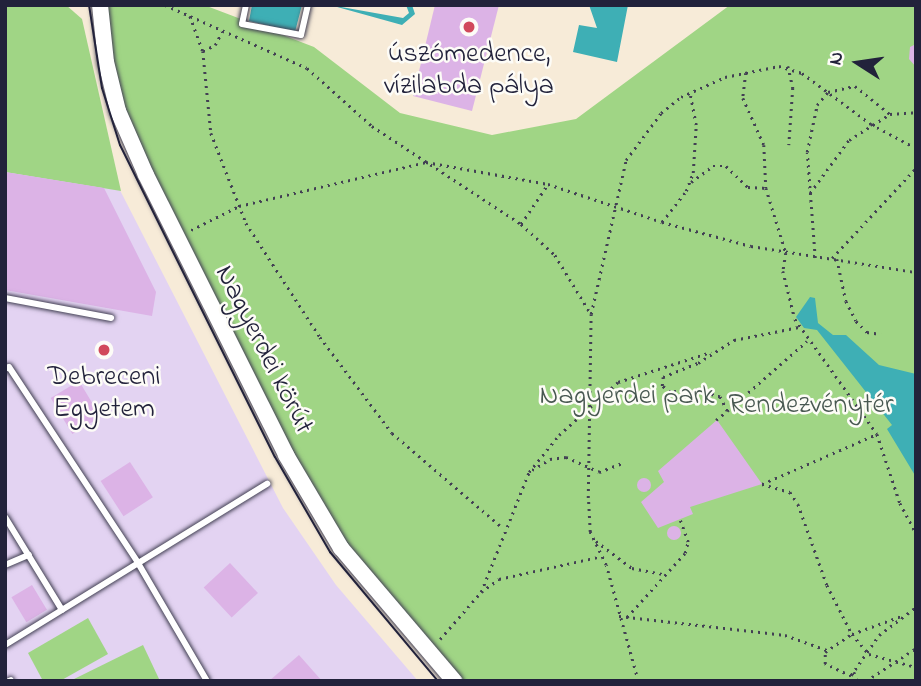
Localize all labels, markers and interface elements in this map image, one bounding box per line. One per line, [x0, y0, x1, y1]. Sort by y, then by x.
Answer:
marker: úszómedence, vízilabda pálya [461, 19, 477, 35]
north arrow [823, 28, 893, 98]
place label: úszómedence, vízilabda pálya [384, 38, 554, 104]
text: N [822, 49, 852, 68]
street label: Nagyerdei körút [206, 260, 320, 440]
marker: Debreceni Egyetem [96, 342, 112, 358]
place label: Debreceni Egyetem [48, 361, 160, 427]
park label: Nagyerdei park [539, 380, 715, 414]
park label: Rendezvénytér [728, 389, 894, 423]

